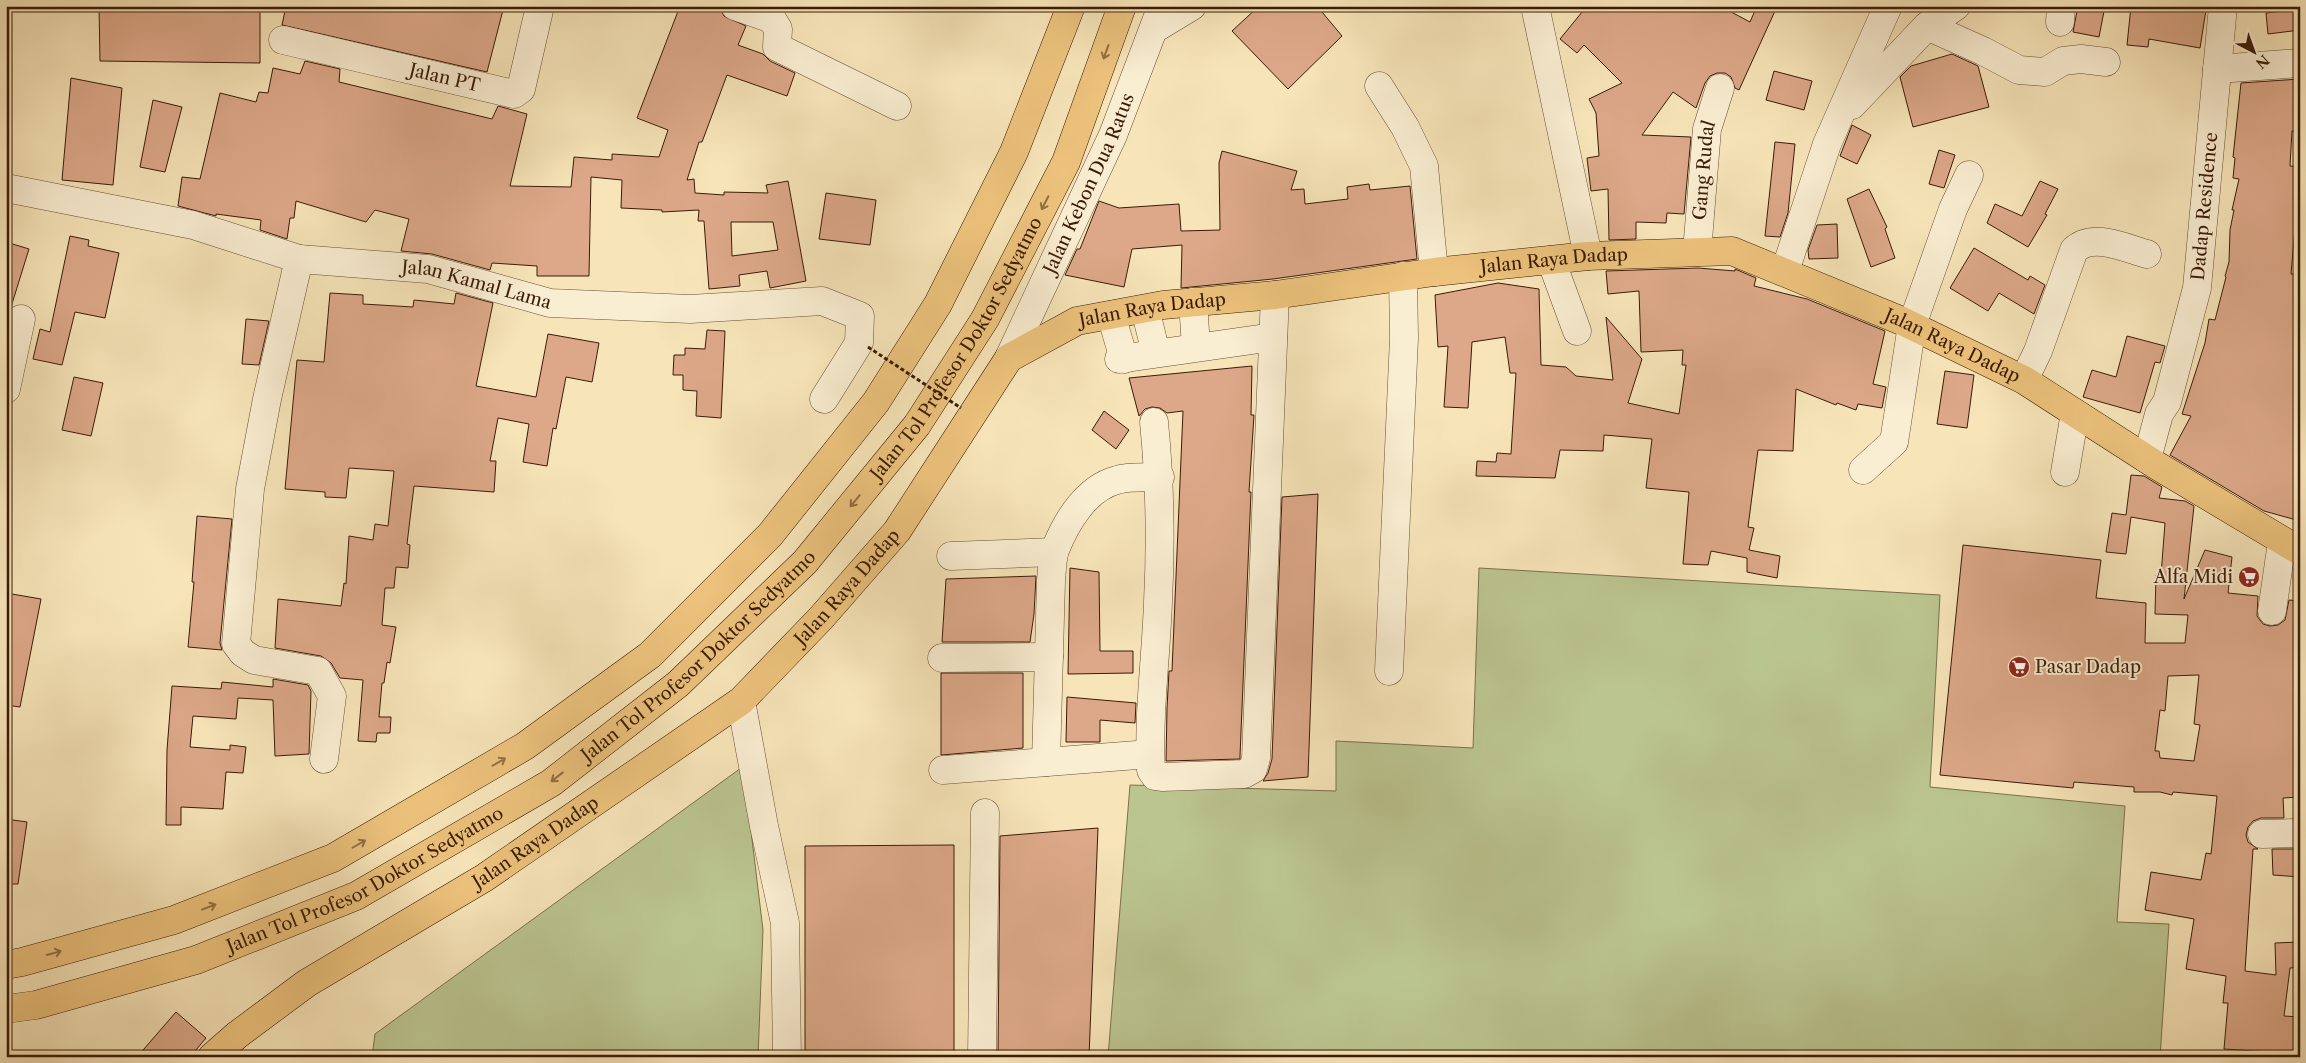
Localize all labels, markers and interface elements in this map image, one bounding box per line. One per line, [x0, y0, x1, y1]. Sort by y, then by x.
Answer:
north arrow [2228, 28, 2278, 78]
one-way arrow [1101, 44, 1110, 59]
text: N [2252, 51, 2273, 73]
street label: Jalan PT [404, 58, 483, 97]
street label: Jalan Kebon Dua Ratus [1037, 90, 1139, 280]
street label: Gang Rudal [1689, 118, 1720, 221]
street label: Dadap Residence [2187, 131, 2222, 281]
one-way arrow [1040, 195, 1050, 210]
street label: Jalan Tol Profesor Doktor Sedyatmo [864, 213, 1047, 487]
street label: Jalan Raya Dadap [1476, 244, 1628, 278]
street label: Jalan Kamal Lama [398, 256, 554, 314]
street label: Jalan Raya Dadap [1074, 288, 1227, 332]
street label: Jalan Raya Dadap [1878, 303, 2024, 388]
one-way arrow [849, 494, 860, 507]
street label: Jalan Raya Dadap [788, 525, 905, 652]
street label: Jalan Tol Profesor Doktor Sedyatmo [574, 546, 821, 768]
supermarket icon: Alfa Midi [2237, 565, 2261, 589]
place label: Alfa Midi [2153, 566, 2234, 588]
supermarket icon: Pasar Dadap [2007, 655, 2031, 679]
place label: Pasar Dadap [2035, 656, 2141, 678]
one-way arrow [491, 756, 505, 766]
one-way arrow [551, 772, 564, 783]
street label: Jalan Raya Dadap [466, 791, 603, 895]
street label: Jalan Tol Profesor Doktor Sedyatmo [221, 802, 507, 959]
one-way arrow [351, 838, 365, 848]
one-way arrow [201, 902, 216, 911]
one-way arrow [45, 948, 61, 958]

